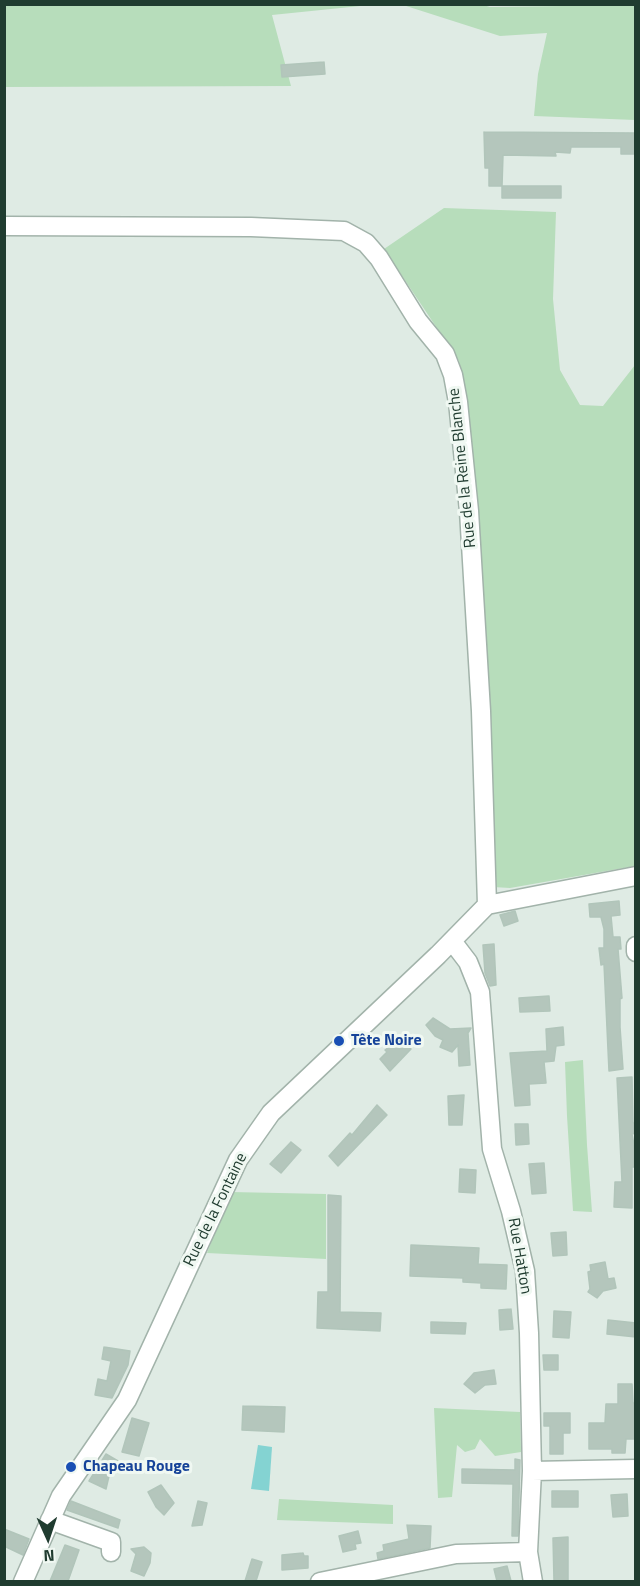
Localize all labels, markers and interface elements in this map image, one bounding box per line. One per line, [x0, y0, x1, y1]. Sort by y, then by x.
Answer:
street label: Rue de la Reine Blanche [445, 387, 481, 549]
place label: Tête Noire [351, 1031, 422, 1051]
marker: Tête Noire [332, 1034, 346, 1048]
street label: Rue de la Fontaine [180, 1150, 252, 1270]
street label: Rue Hatton [503, 1216, 535, 1296]
place label: Chapeau Rouge [83, 1457, 190, 1477]
marker: Chapeau Rouge [64, 1460, 78, 1474]
north arrow [18, 1508, 78, 1568]
text: N [43, 1544, 55, 1568]

